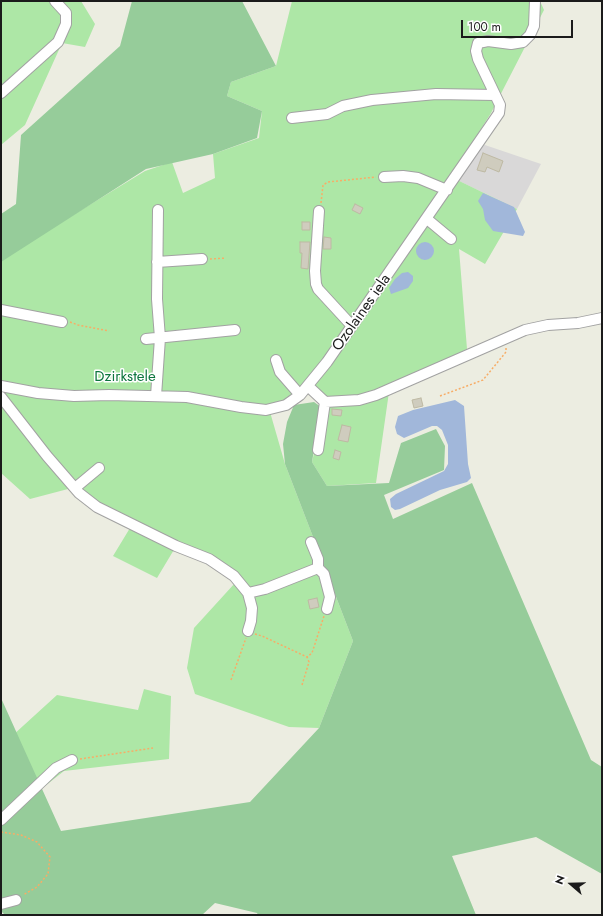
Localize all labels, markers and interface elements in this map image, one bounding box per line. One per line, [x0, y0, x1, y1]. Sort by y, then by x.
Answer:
scale bar [463, 12, 575, 38]
text: 100 m [468, 18, 501, 36]
street label: Ozolaines iela [329, 271, 395, 355]
park label: Dzirkstele [94, 368, 156, 386]
north arrow [551, 864, 591, 904]
text: N [551, 873, 569, 887]

